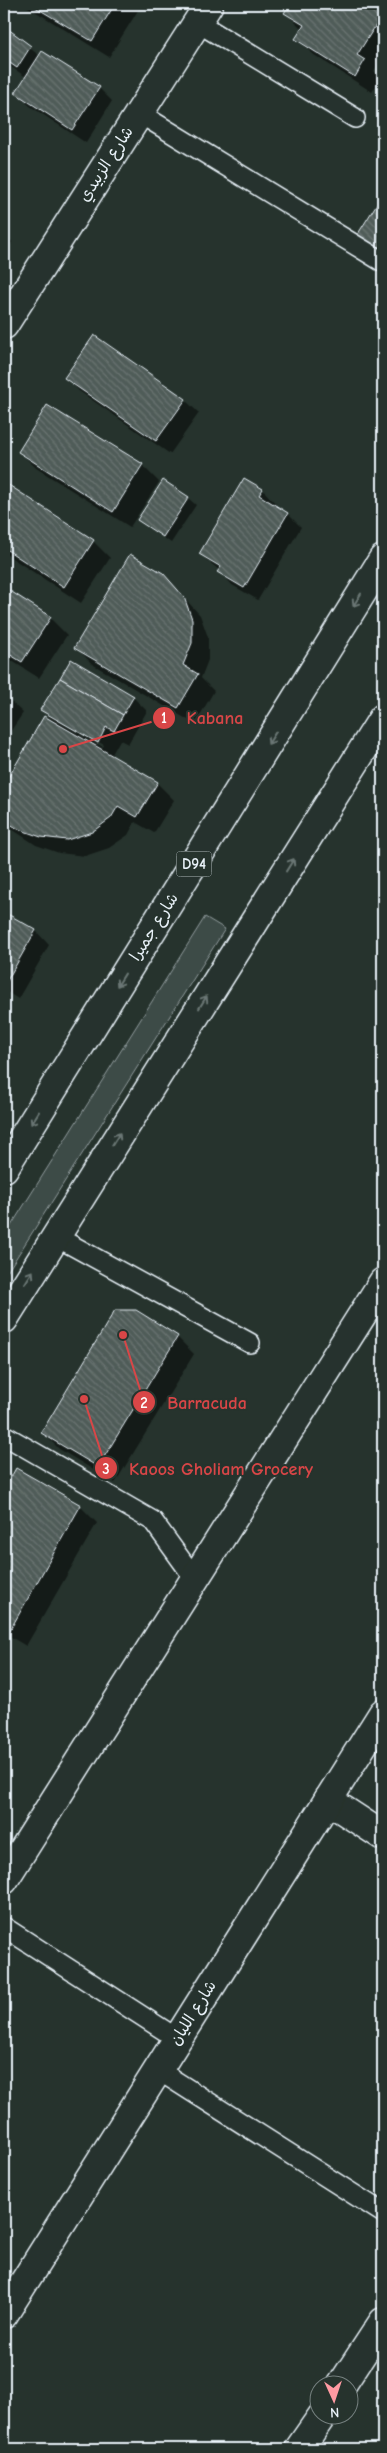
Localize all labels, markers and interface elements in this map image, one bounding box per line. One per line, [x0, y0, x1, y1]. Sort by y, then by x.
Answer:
street label: شارع الزبيدي [75, 123, 139, 206]
one-way arrow [352, 593, 362, 607]
callout: Kabana [152, 701, 254, 734]
text: Kabana [187, 708, 243, 729]
text: 1 [161, 709, 167, 727]
one-way arrow [266, 731, 276, 745]
road number: D94 [176, 852, 212, 876]
one-way arrow [285, 858, 295, 872]
street label: شارع جميرا [126, 890, 184, 965]
one-way arrow [115, 973, 125, 987]
one-way arrow [198, 996, 208, 1010]
one-way arrow [30, 1111, 40, 1125]
one-way arrow [111, 1133, 121, 1147]
one-way arrow [24, 1270, 35, 1284]
callout: Barracuda [132, 1386, 256, 1419]
text: Barracuda [167, 1393, 247, 1414]
text: 2 [140, 1394, 148, 1412]
callout: Kaoos Gholiam Grocery [94, 1452, 322, 1485]
text: Kaoos Gholiam Grocery [129, 1459, 314, 1480]
text: 3 [102, 1460, 110, 1478]
street label: شارع الليان [166, 1977, 222, 2050]
north arrow [310, 2376, 360, 2426]
text: N [330, 2404, 340, 2421]

